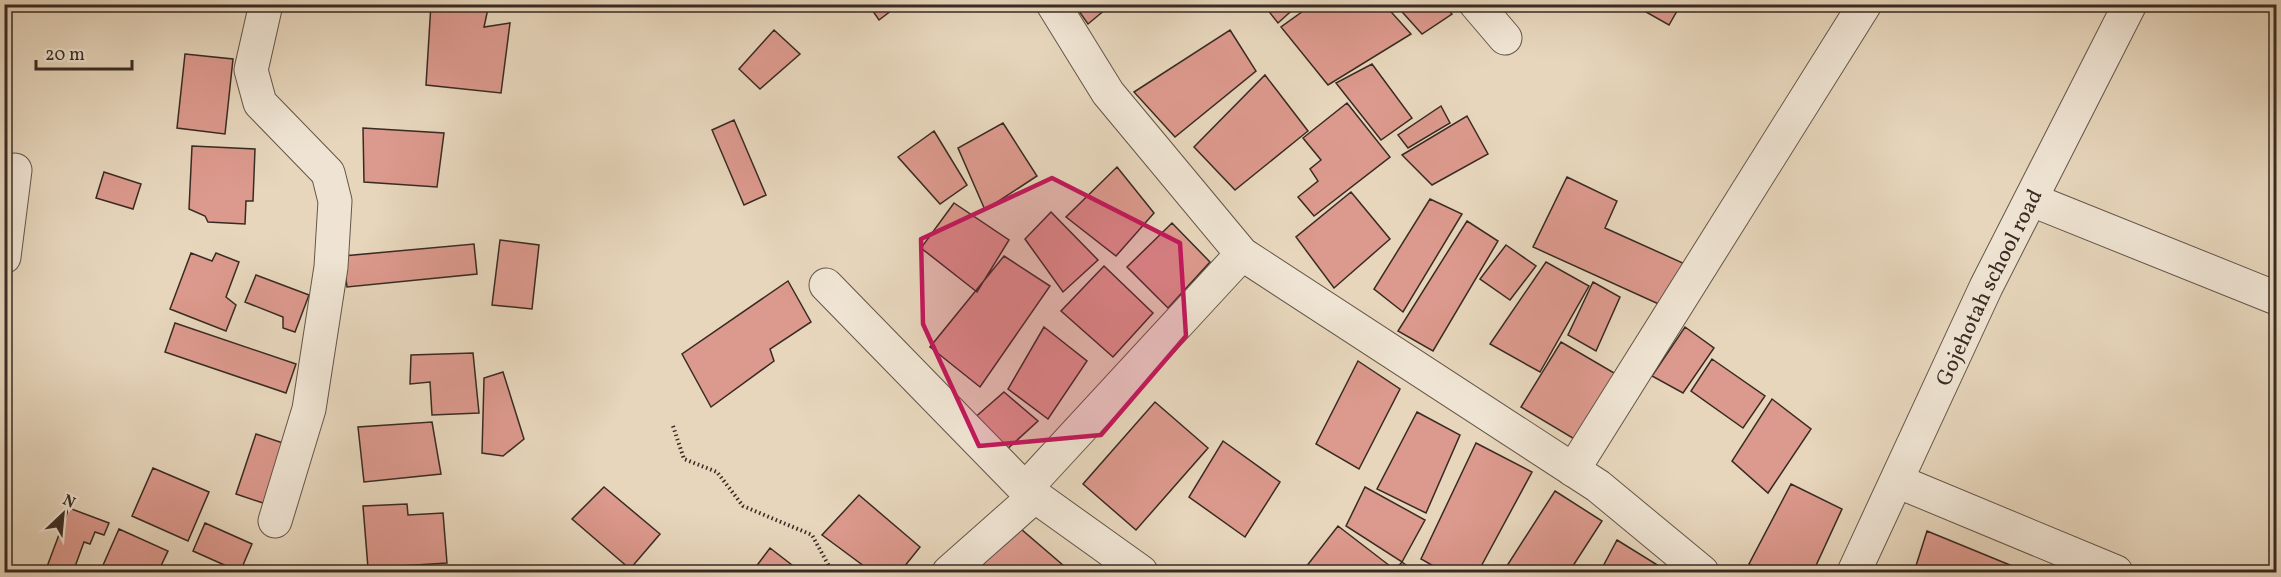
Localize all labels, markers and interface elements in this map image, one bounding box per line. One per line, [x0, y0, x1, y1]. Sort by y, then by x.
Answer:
scale bar [36, 33, 132, 71]
text: 20 m [45, 43, 85, 68]
street label: Gojehotah school road [1929, 184, 2051, 392]
north arrow [33, 484, 93, 544]
text: N [59, 490, 79, 515]

